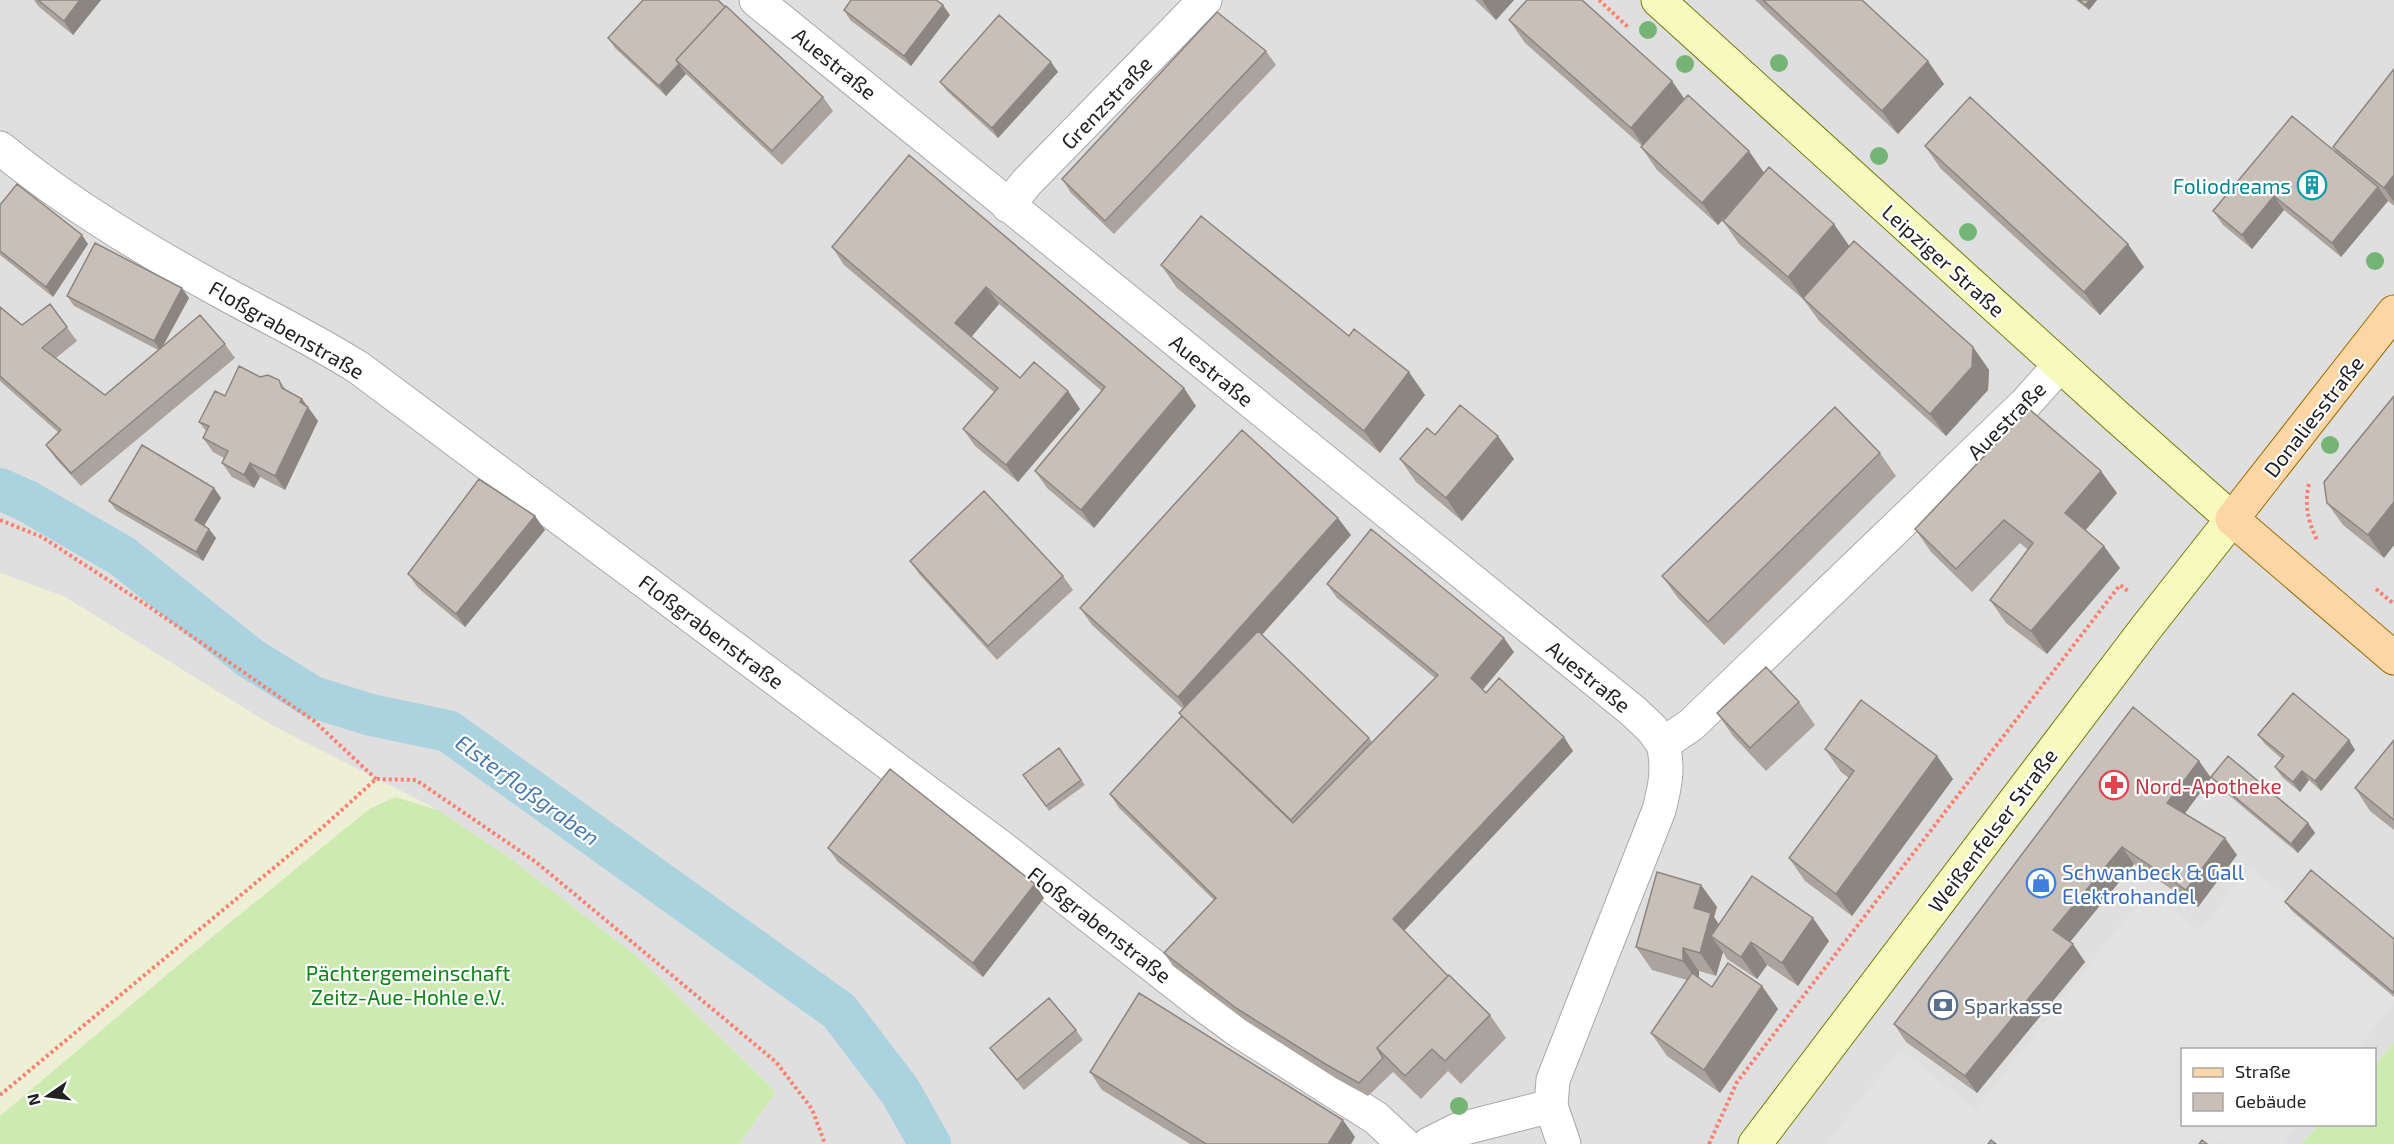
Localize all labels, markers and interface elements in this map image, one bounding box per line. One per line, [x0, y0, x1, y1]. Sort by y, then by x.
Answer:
street label: Auestraße [788, 22, 882, 104]
street label: Grenzstraße [1055, 50, 1157, 154]
building icon: Foliodreams [2296, 169, 2328, 201]
place label: Foliodreams [2173, 173, 2291, 198]
street label: Leipziger Straße [1878, 199, 2010, 321]
street label: Floßgrabenstraße [205, 274, 369, 384]
street label: Auestraße [1165, 329, 1259, 411]
street label: Donaliesstraße [2258, 350, 2368, 482]
street label: Auestraße [1962, 376, 2050, 464]
street label: Floßgrabenstraße [635, 568, 789, 694]
street label: Auestraße [1542, 635, 1636, 717]
water label: Elsterfloßgraben [451, 728, 605, 850]
street label: Weißenfelser Straße [1922, 743, 2062, 917]
pharmacy icon: Nord-Apotheke [2098, 769, 2130, 801]
place label: Nord-Apotheke [2135, 773, 2282, 798]
place label: Schwanbeck & Gall Elektrohandel [2062, 859, 2245, 908]
street label: Floßgrabenstraße [1023, 860, 1177, 988]
shop icon: Schwanbeck & Gall Elektrohandel [2025, 867, 2057, 899]
park label: Pächtergemeinschaft Zeitz-Aue-Hohle e.V. [306, 960, 510, 1009]
bank icon: Sparkasse [1927, 989, 1959, 1021]
place label: Sparkasse [1964, 993, 2063, 1018]
legend [2181, 1048, 2376, 1126]
text: Straße [2235, 1060, 2291, 1082]
north arrow [18, 1066, 78, 1126]
text: Gebäude [2235, 1090, 2306, 1112]
text: N [22, 1092, 44, 1108]

